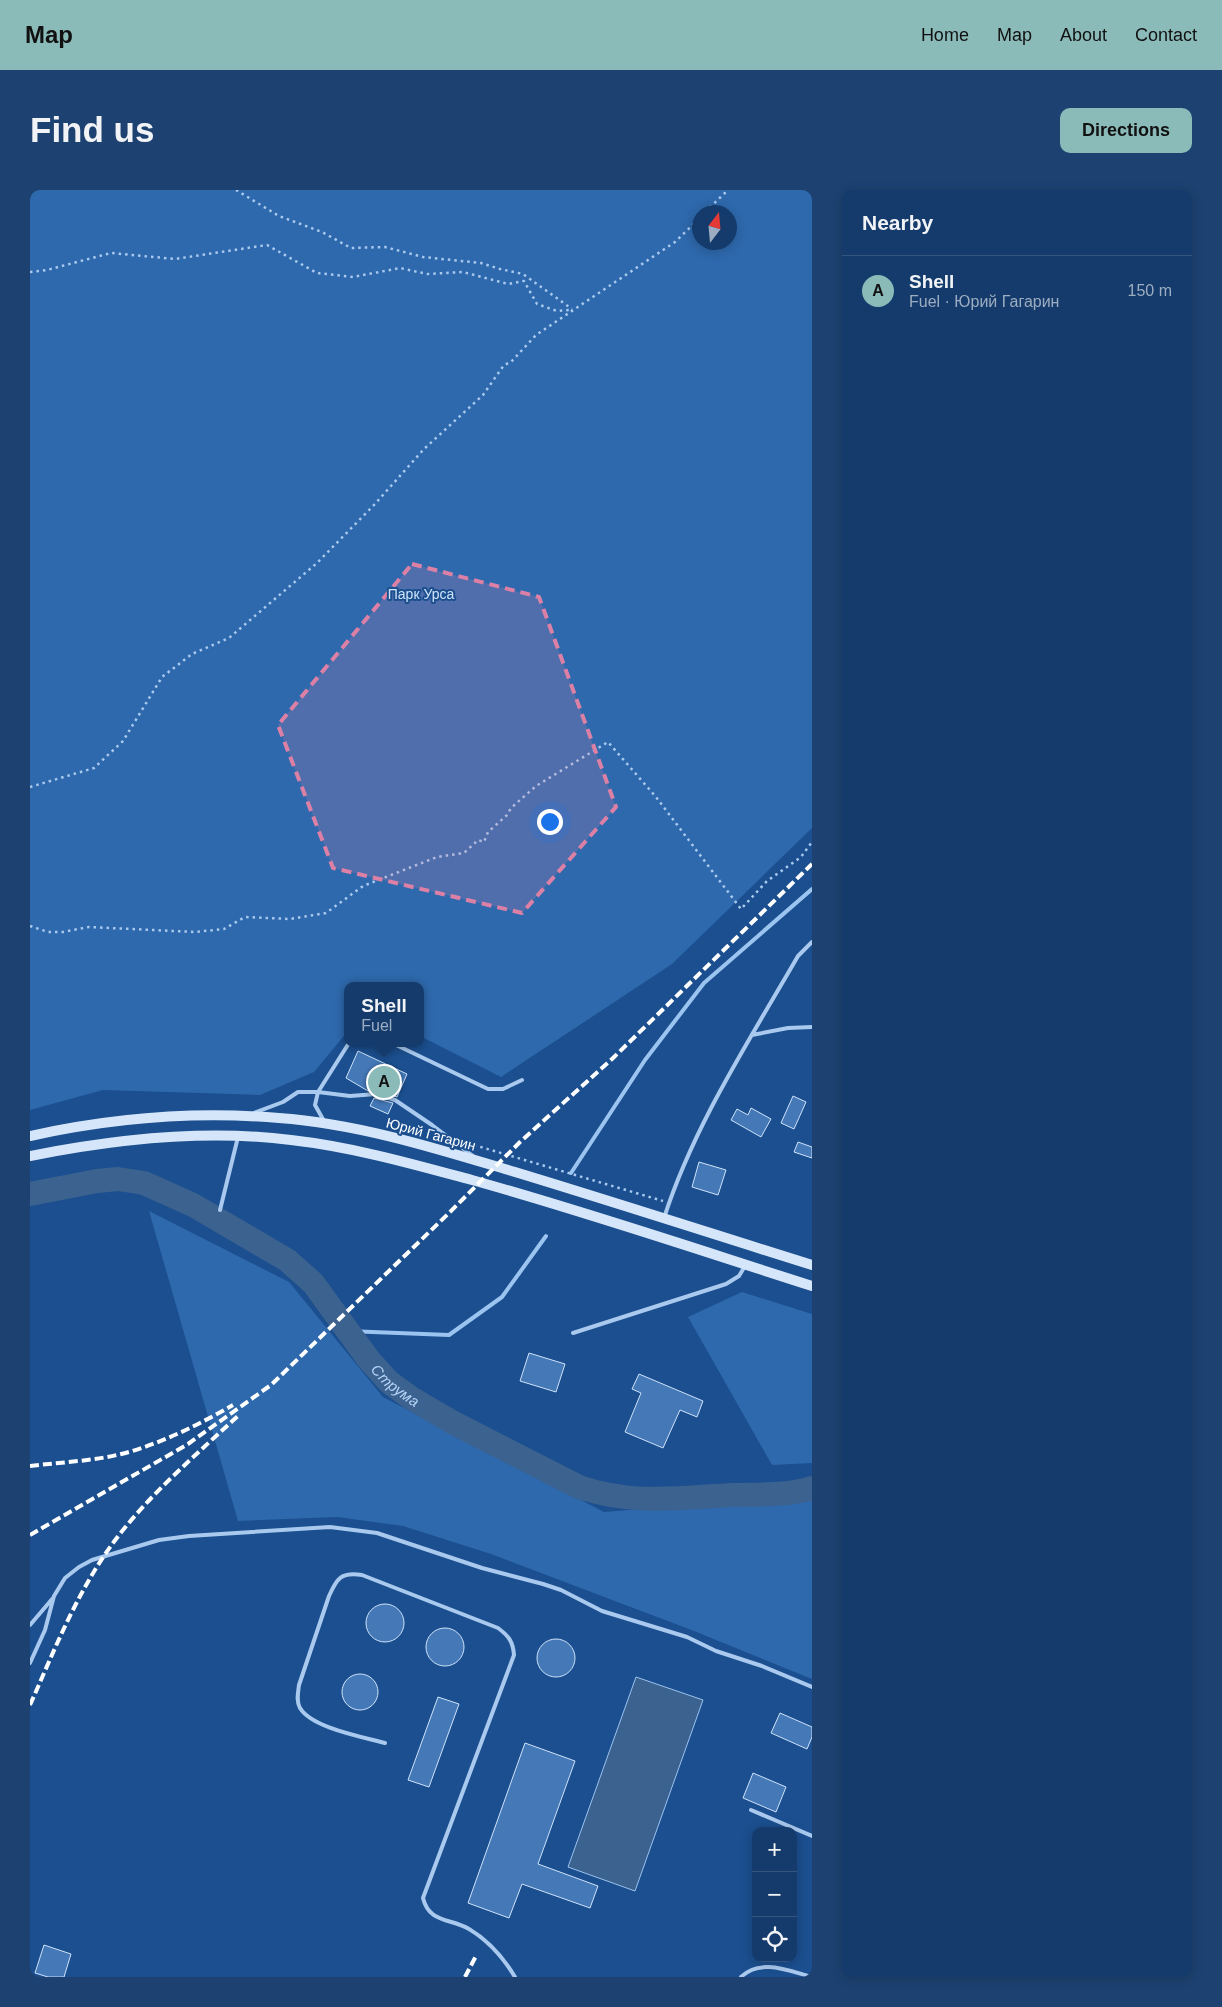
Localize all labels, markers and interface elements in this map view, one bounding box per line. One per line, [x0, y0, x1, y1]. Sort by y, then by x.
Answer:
text: Map [25, 21, 73, 48]
text: Home [921, 25, 969, 45]
text: Map [997, 25, 1032, 45]
text: About [1060, 25, 1107, 45]
text: Contact [1135, 25, 1197, 45]
button: Directions [1060, 108, 1192, 153]
text: Find us [30, 110, 154, 149]
north arrow [692, 205, 737, 250]
text: Nearby [862, 211, 933, 234]
text: Shell [909, 271, 954, 292]
text: A [872, 282, 884, 299]
text: 150 m [1128, 282, 1172, 299]
text: Fuel · Юрий Гагарин [909, 293, 1059, 310]
park label: Парк Урса [388, 586, 454, 602]
your location [537, 809, 563, 835]
popup [344, 982, 424, 1047]
text: Shell [361, 995, 407, 1016]
text: Fuel [361, 1017, 392, 1034]
pin: A [368, 1063, 400, 1101]
street label: Юрий Гагарин [385, 1114, 477, 1154]
water label: Струма [368, 1360, 423, 1410]
map controls [752, 1827, 797, 1962]
button: + [752, 1827, 797, 1872]
button: − [752, 1872, 797, 1917]
button: locate [752, 1917, 797, 1962]

